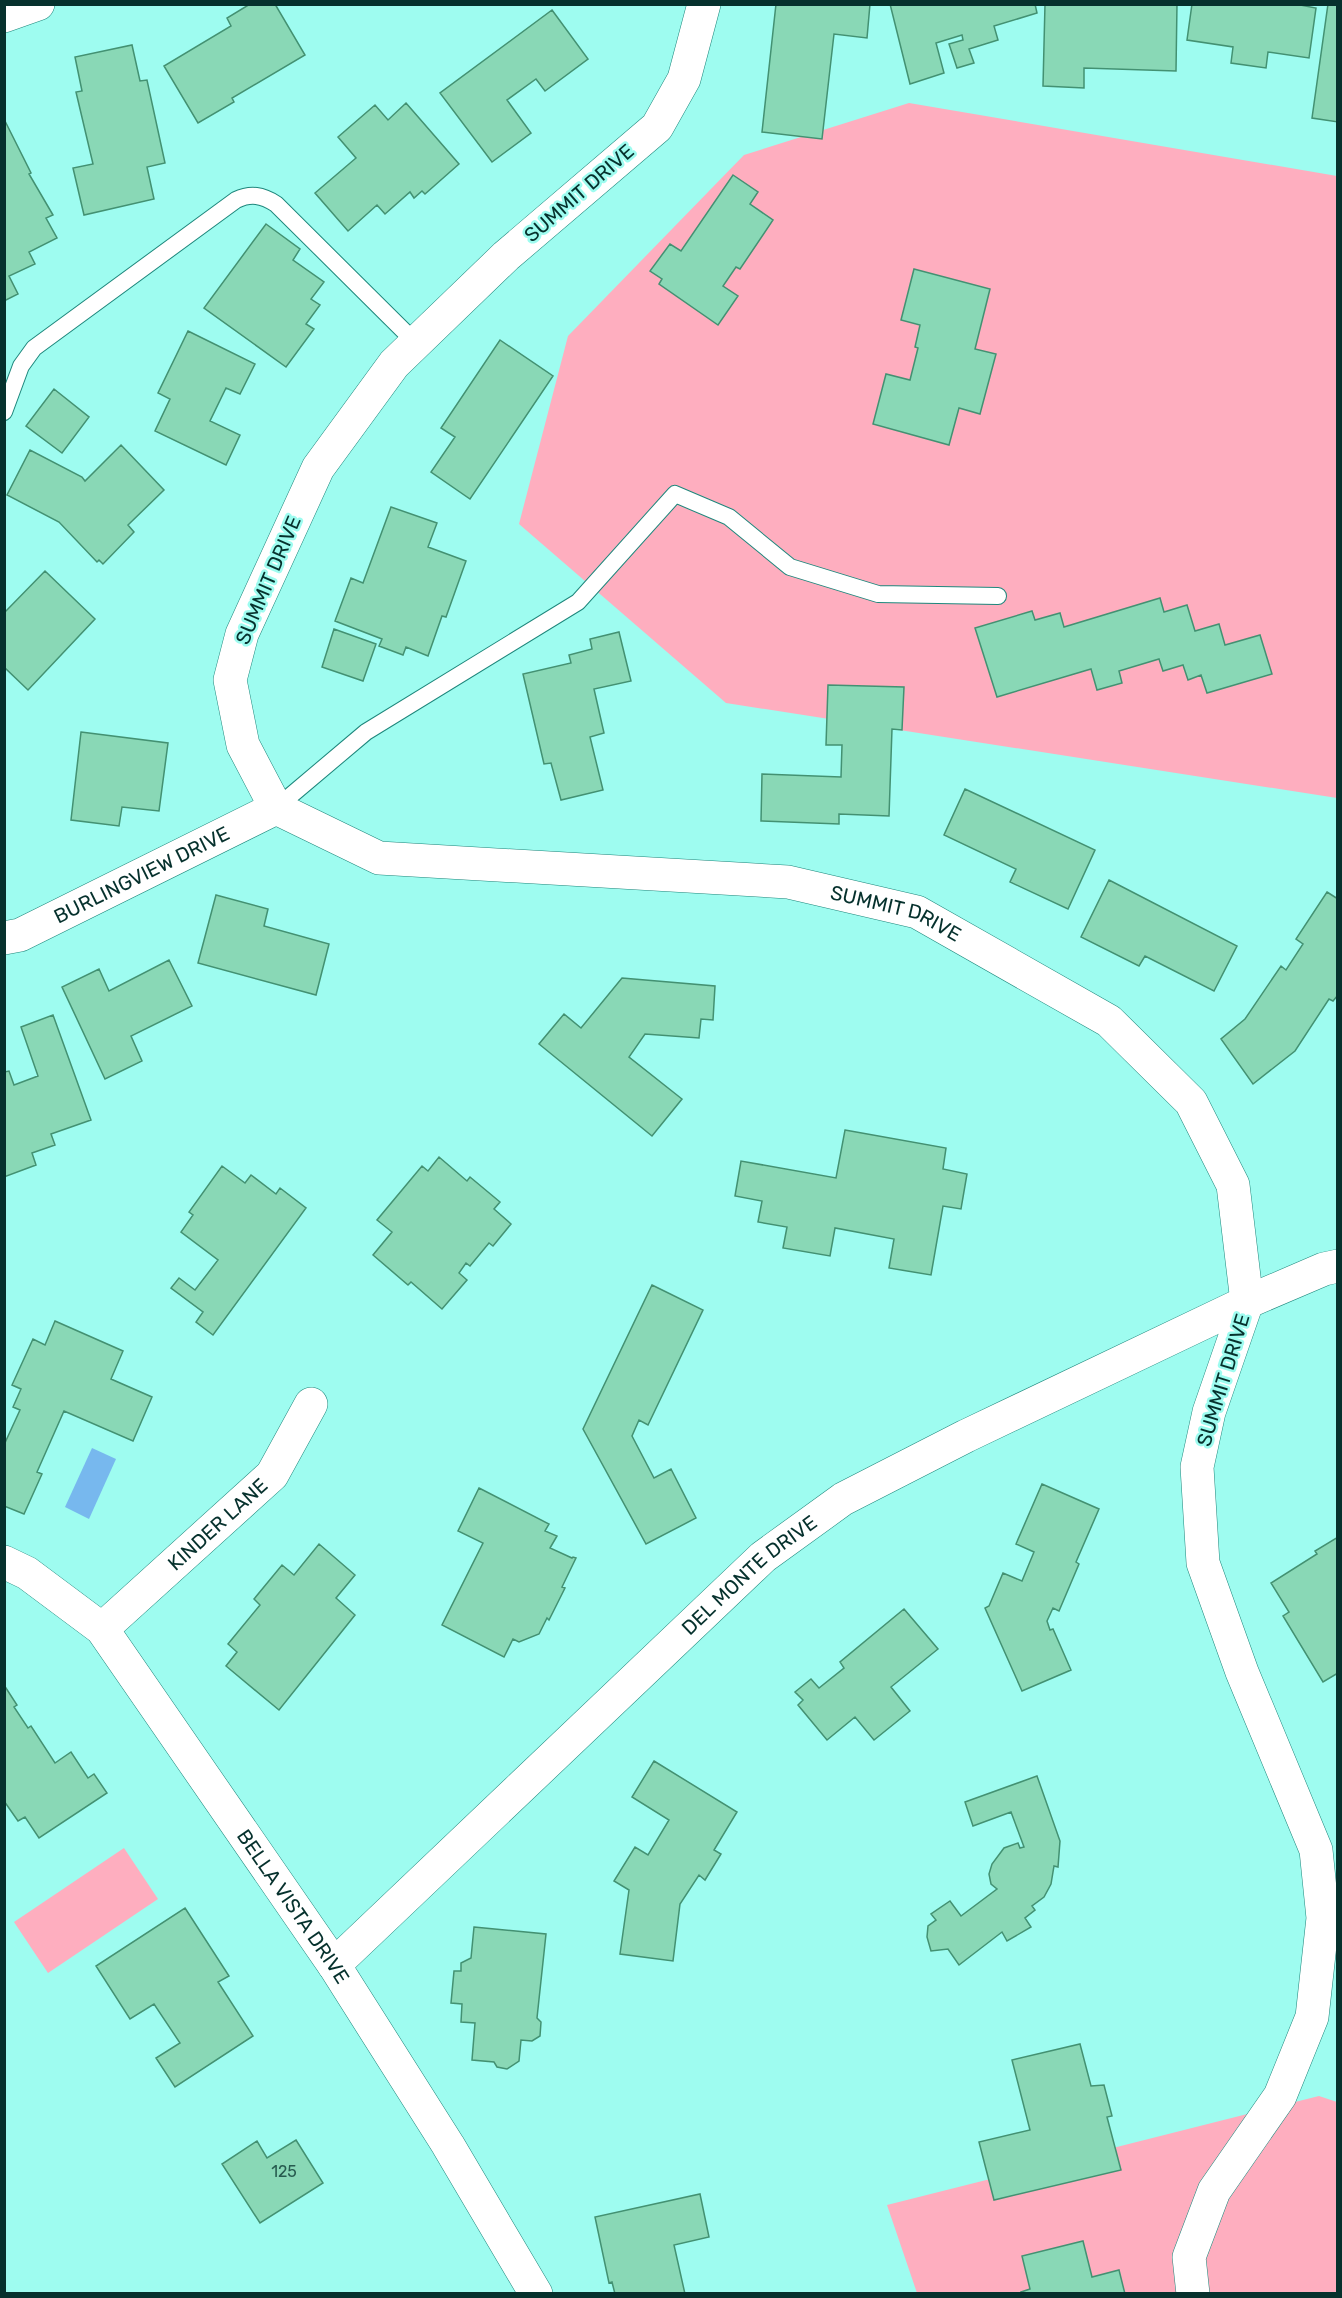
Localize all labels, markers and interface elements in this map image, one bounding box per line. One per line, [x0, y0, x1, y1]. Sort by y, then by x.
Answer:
street label: SUMMIT DRIVE [519, 139, 639, 247]
street label: SUMMIT DRIVE [230, 512, 306, 648]
street label: BURLINGVIEW DRIVE [50, 821, 233, 928]
street label: SUMMIT DRIVE [828, 880, 965, 947]
street label: SUMMIT DRIVE [1191, 1311, 1255, 1449]
street label: KINDER LANE [163, 1473, 272, 1575]
street label: DEL MONTE DRIVE [677, 1510, 821, 1640]
street label: BELLA VISTA DRIVE [232, 1825, 355, 1988]
house number: 125 [271, 2162, 297, 2181]

